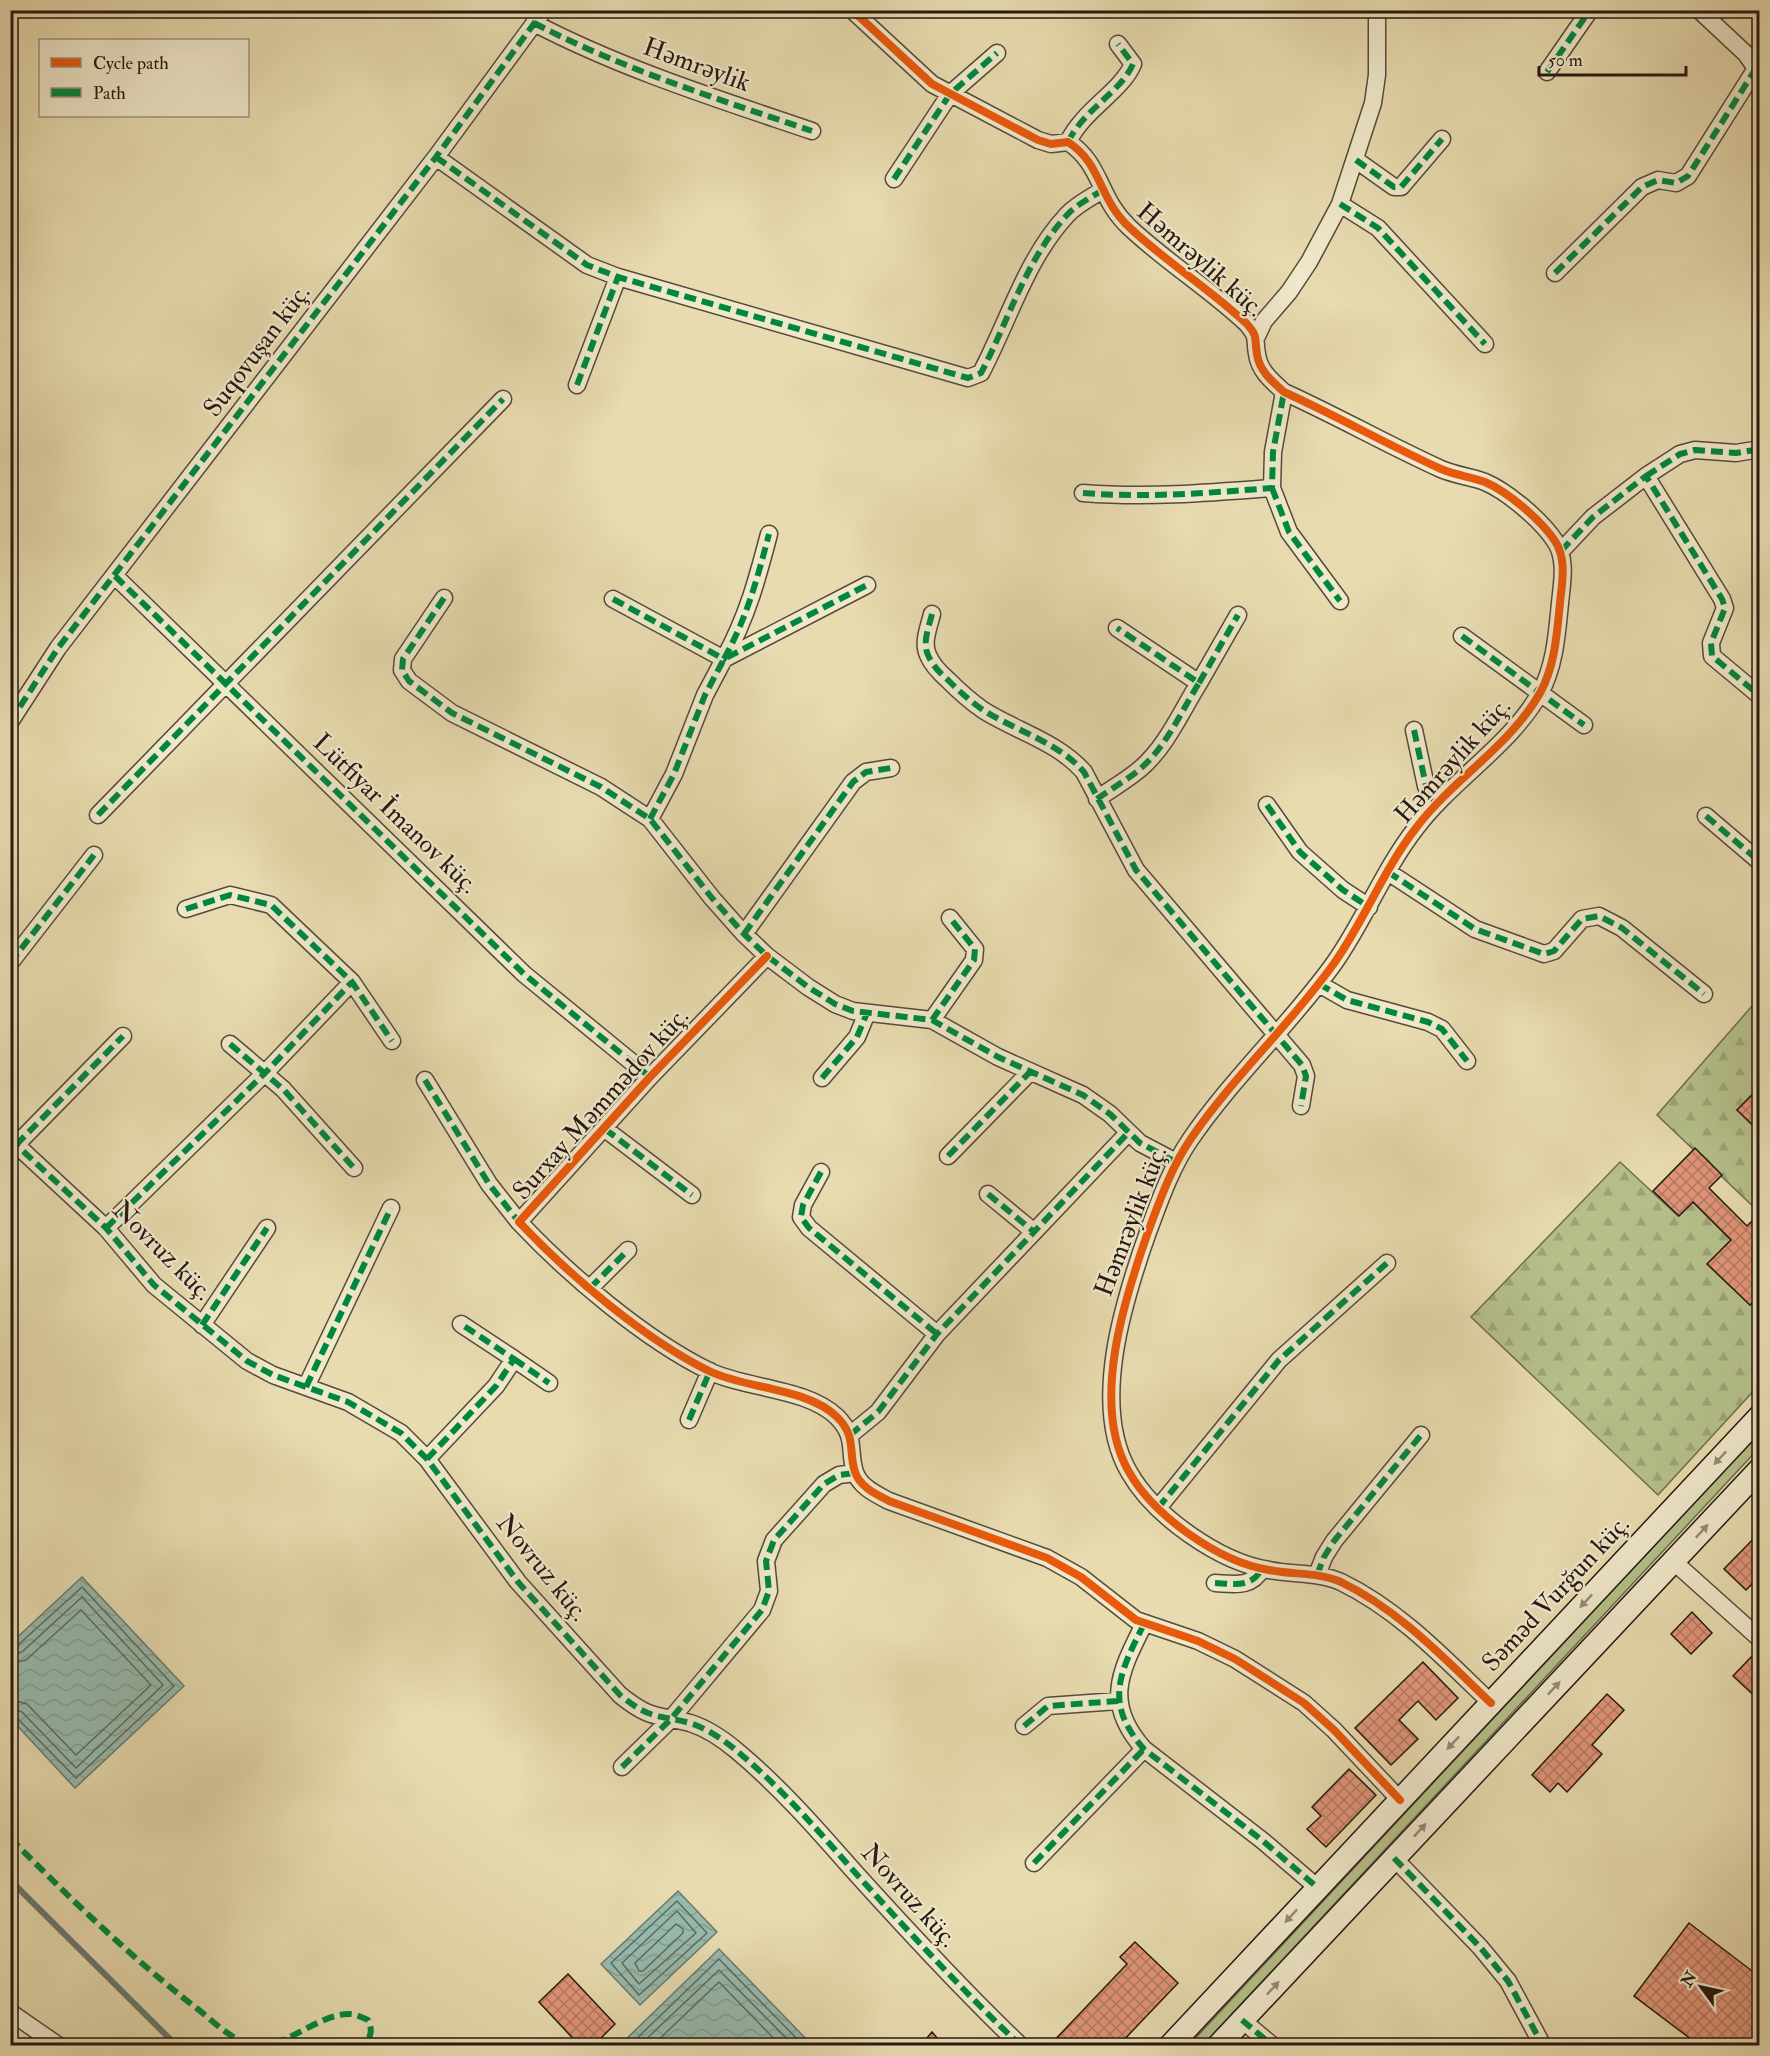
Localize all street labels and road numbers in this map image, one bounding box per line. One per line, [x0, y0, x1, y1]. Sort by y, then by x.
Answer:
street label: Həmrəylik [639, 31, 755, 99]
street label: Həmrəylik küç. [1130, 196, 1271, 324]
street label: Suqovuşan küç. [196, 278, 317, 423]
street label: Həmrəylik küç. [1388, 691, 1518, 830]
street label: Lütfiyar İmanov küç. [306, 725, 486, 901]
street label: Surxay Məmmədov küç. [506, 1001, 696, 1207]
street label: Həmrəylik küç. [1088, 1142, 1174, 1301]
street label: Novruz küç. [105, 1194, 219, 1308]
street label: Novruz küç. [489, 1508, 595, 1628]
street label: Səməd Vurğun küç. [1475, 1509, 1636, 1679]
street label: Novruz küç. [854, 1837, 964, 1954]

